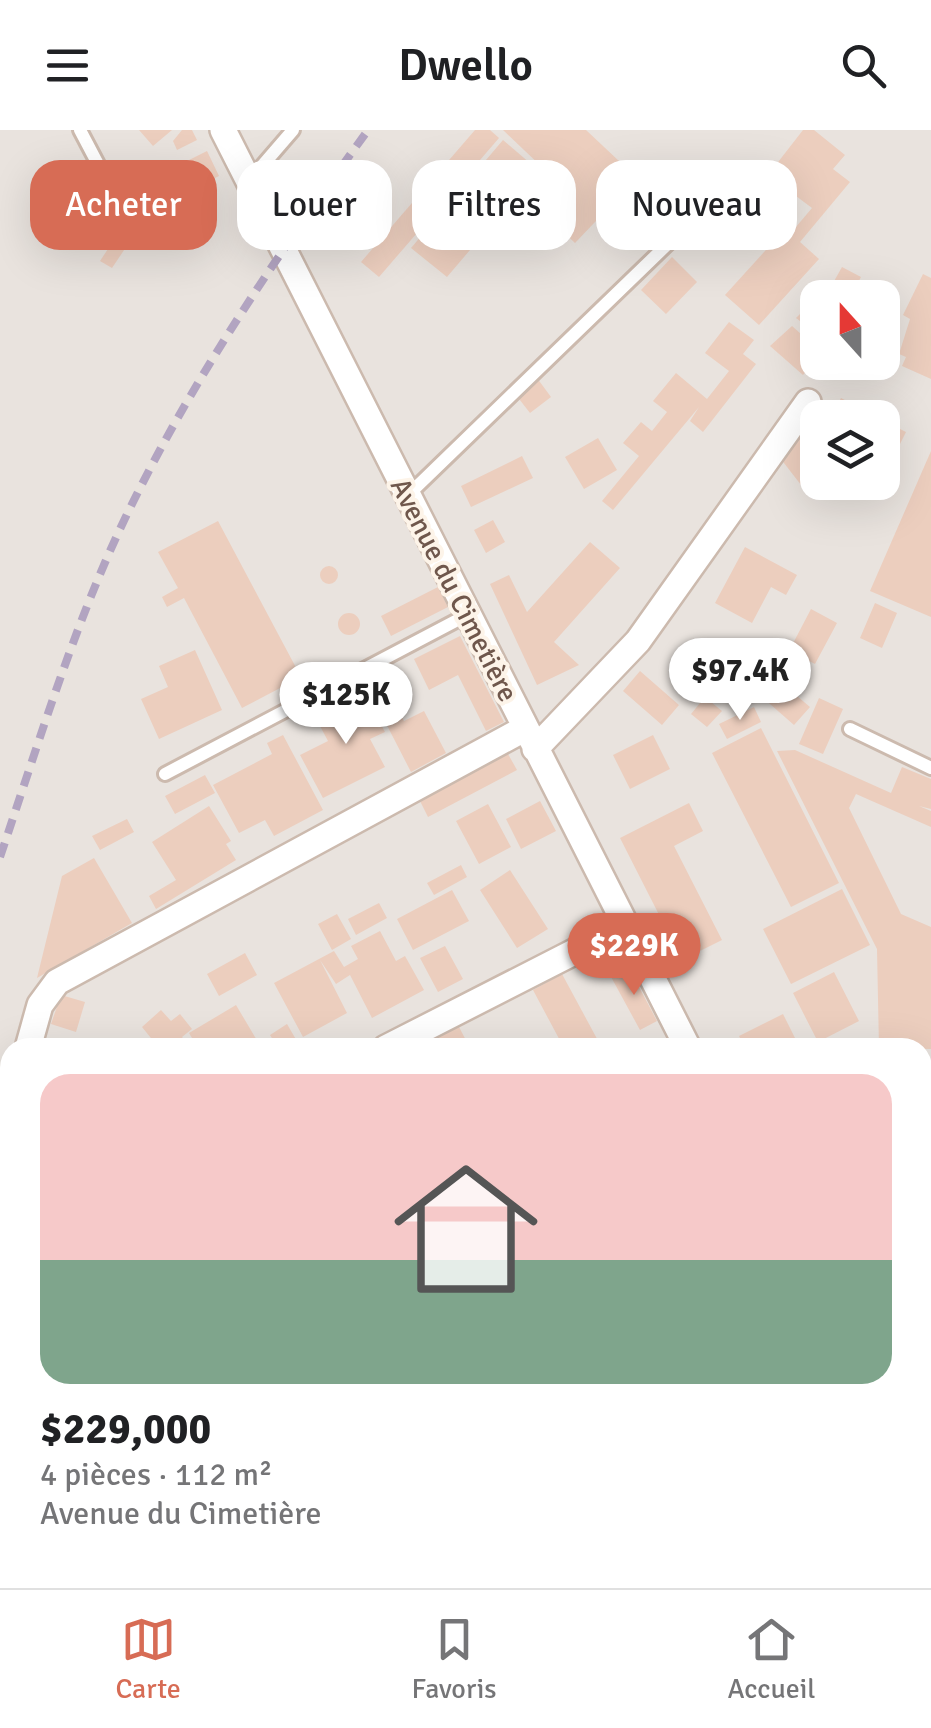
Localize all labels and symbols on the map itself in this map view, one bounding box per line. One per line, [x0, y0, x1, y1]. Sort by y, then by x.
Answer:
north arrow [800, 280, 900, 380]
street label: Avenue du Cimetière [383, 473, 525, 707]
pin: $97.4K [659, 638, 821, 723]
pin: $125K [276, 662, 416, 747]
pin: $229K [564, 913, 704, 998]

